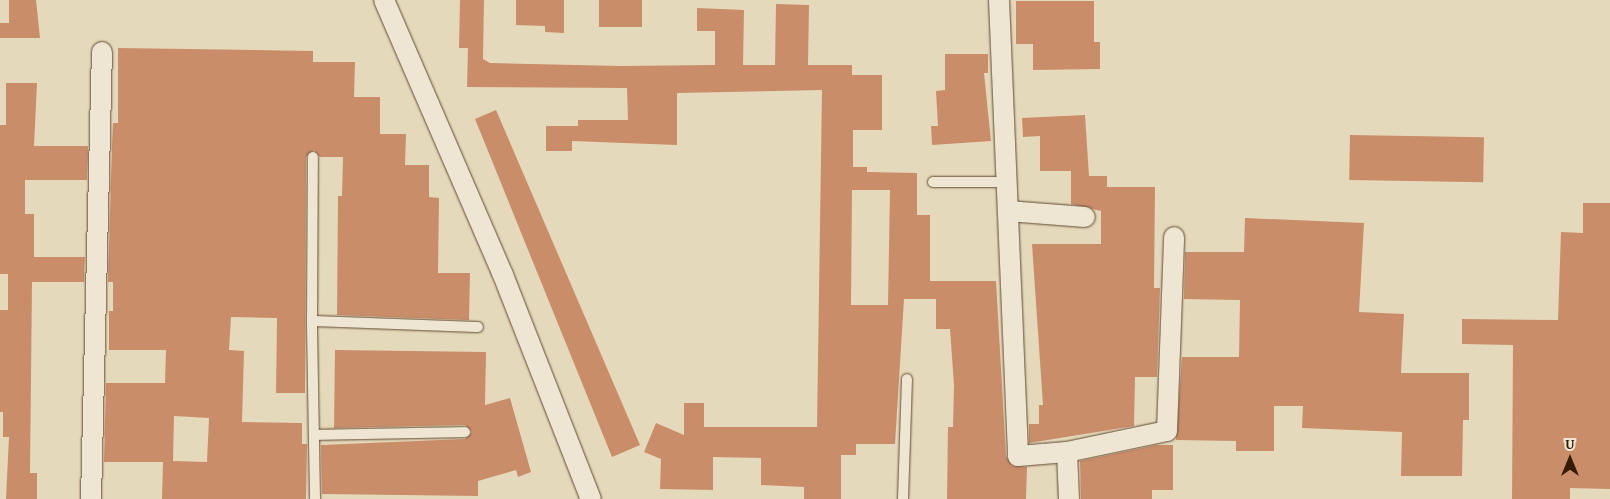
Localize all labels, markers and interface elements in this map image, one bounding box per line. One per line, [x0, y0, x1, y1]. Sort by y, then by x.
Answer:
north arrow [1545, 434, 1595, 484]
text: U [1565, 434, 1575, 454]

